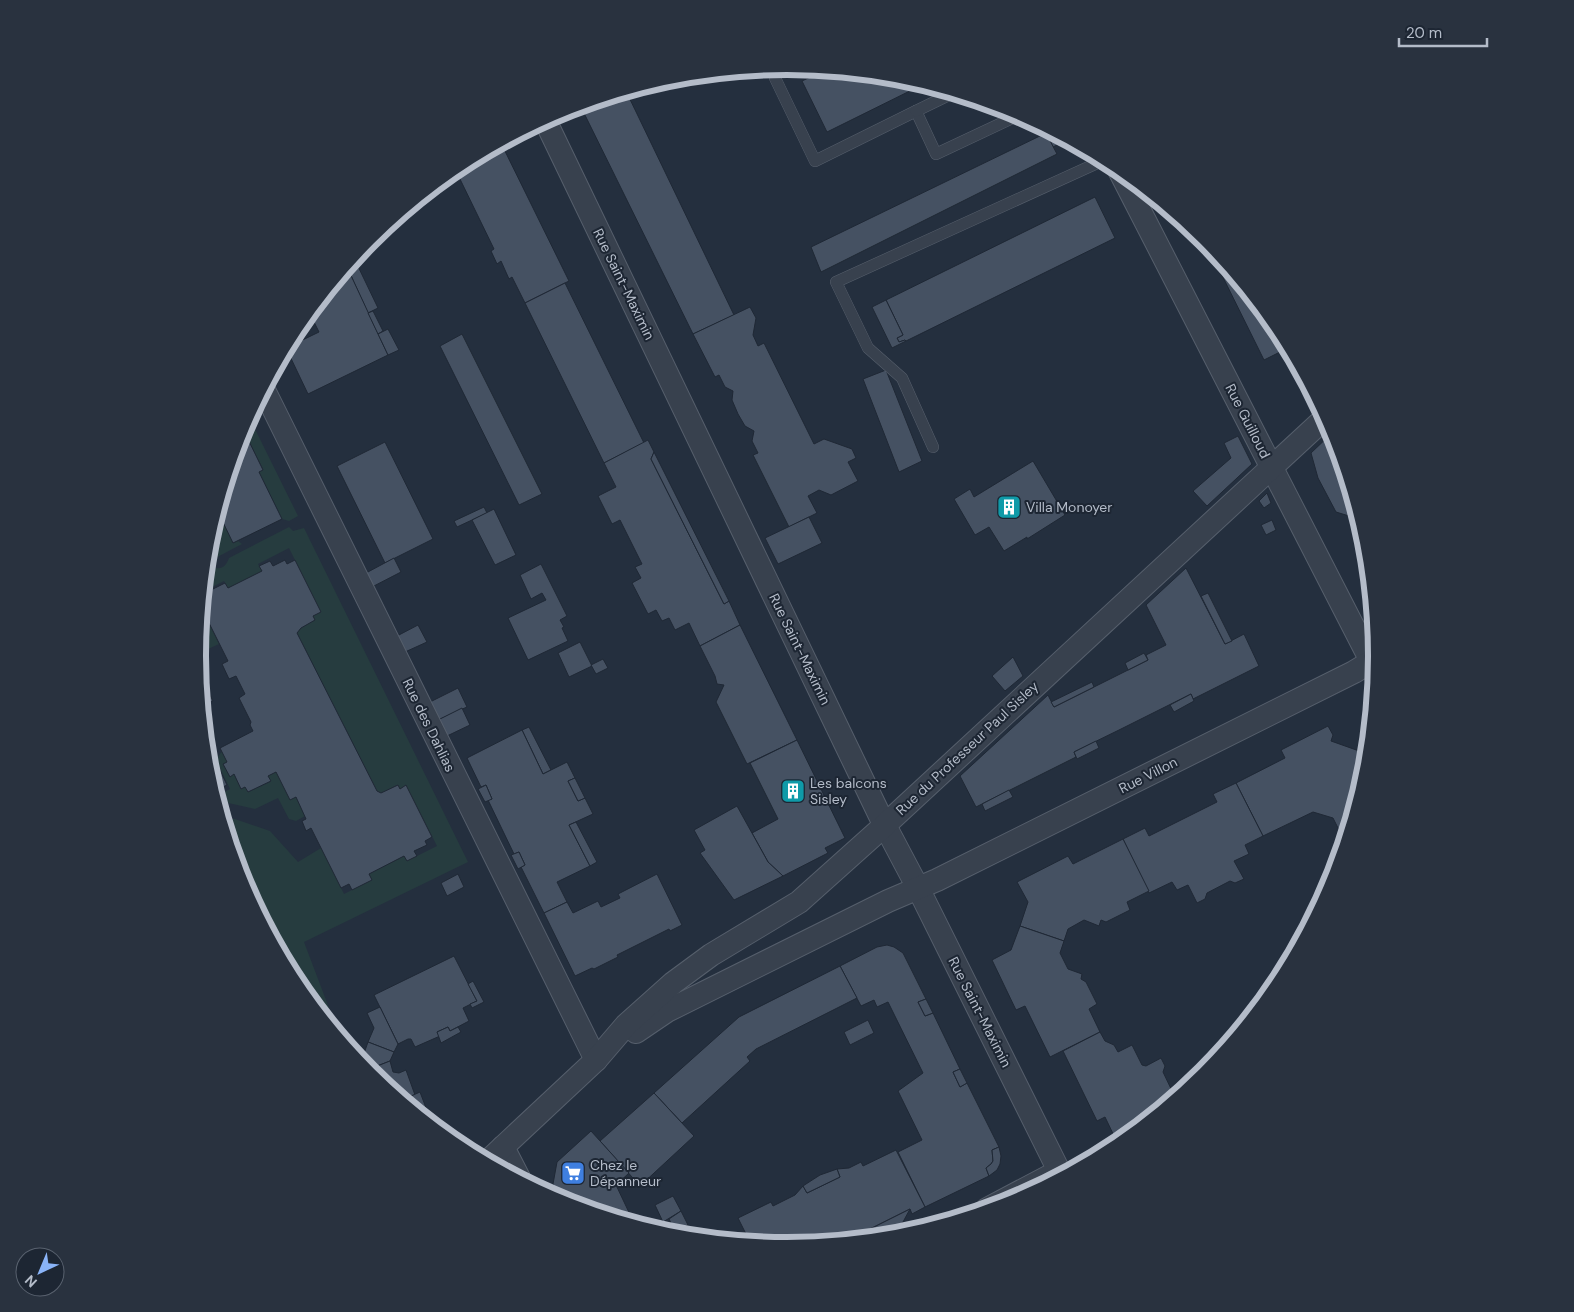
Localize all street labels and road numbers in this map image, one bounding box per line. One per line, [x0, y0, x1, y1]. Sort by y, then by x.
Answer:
street label: Rue Saint-Maximin [589, 225, 659, 343]
street label: Rue Guilloud [1222, 381, 1274, 461]
street label: Rue Saint-Maximin [765, 590, 835, 708]
street label: Rue des Dahlias [399, 675, 459, 775]
street label: Rue du Professeur Paul Sisley [892, 677, 1042, 819]
street label: Rue Villon [1116, 753, 1180, 797]
street label: Rue Saint-Maximin [944, 954, 1016, 1070]

